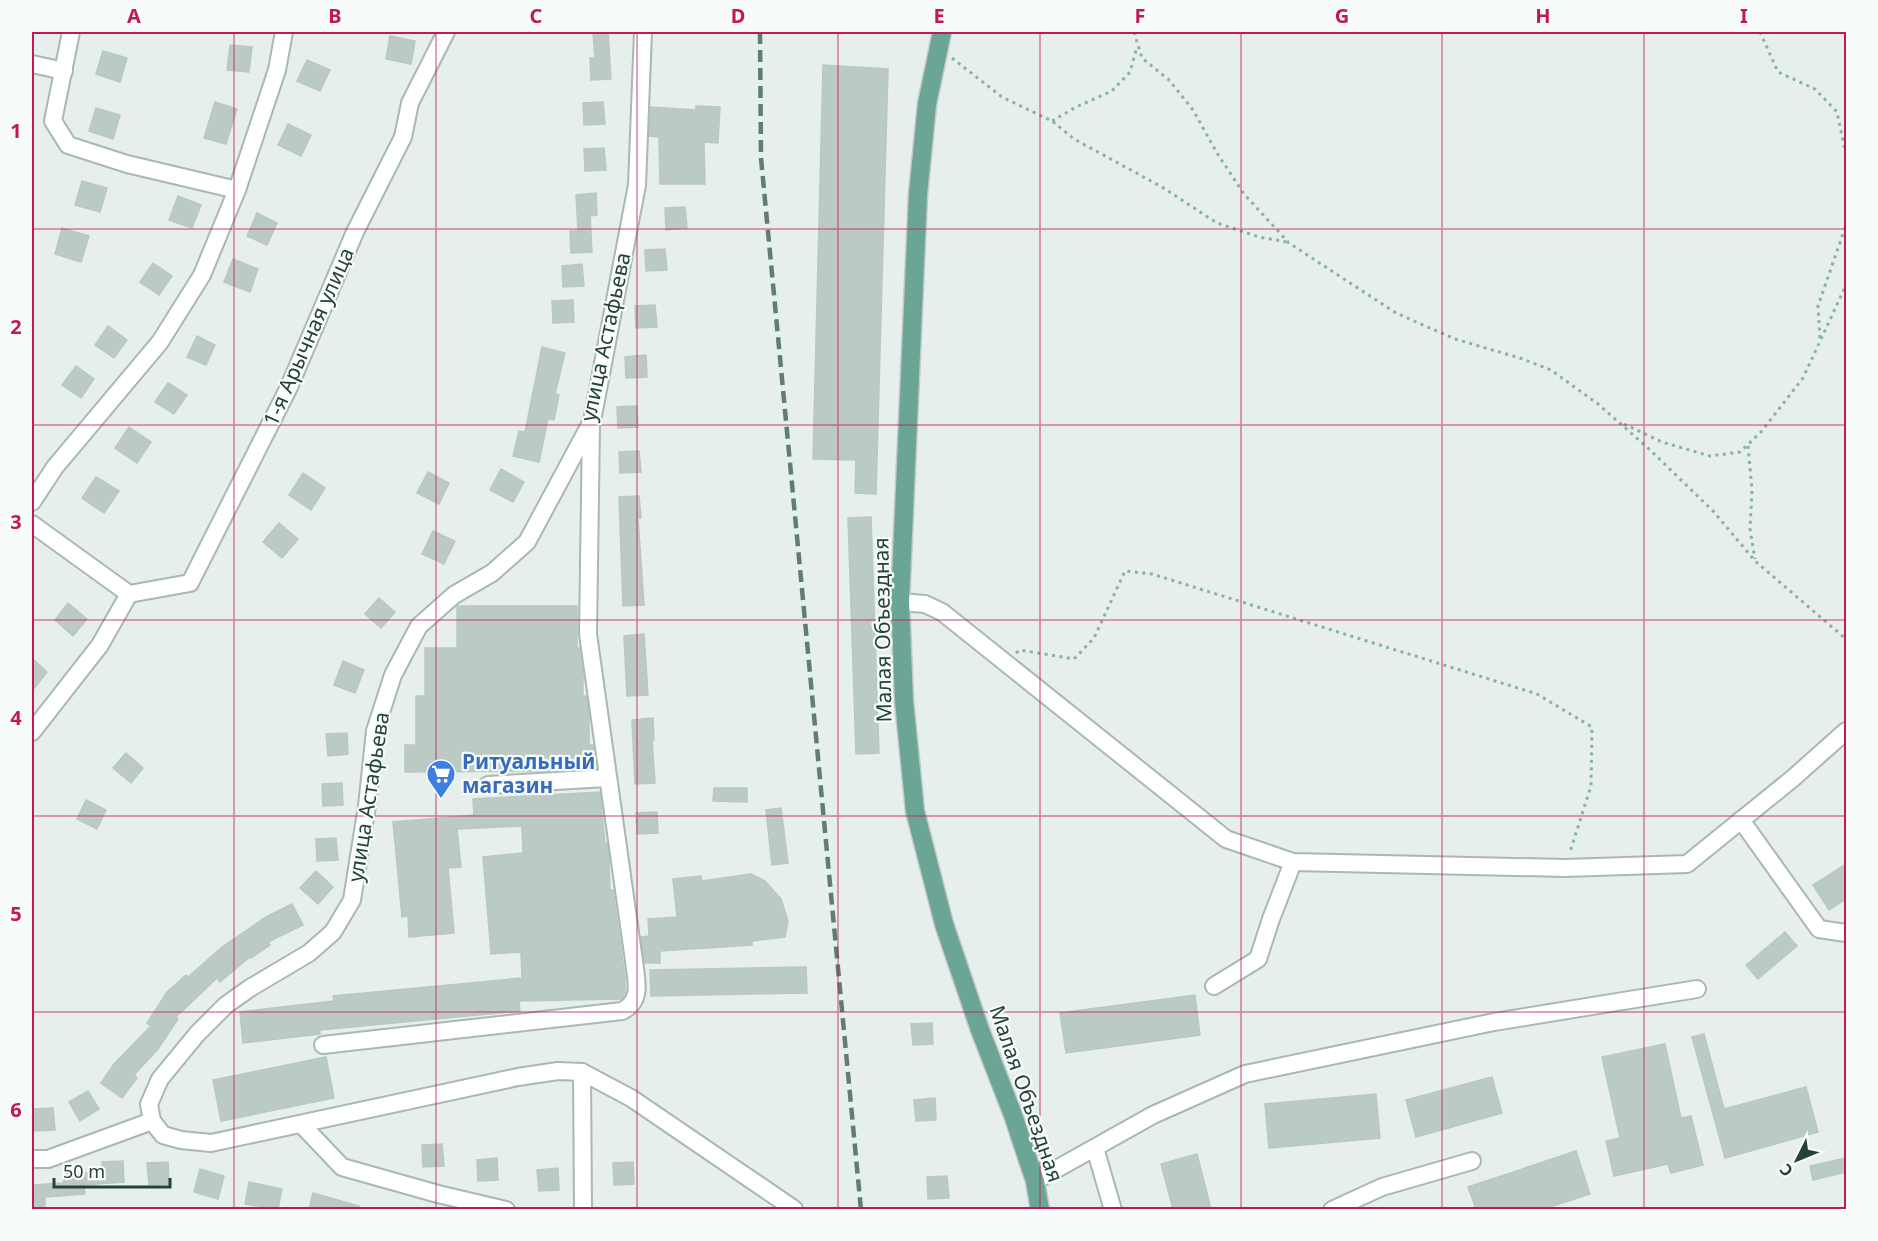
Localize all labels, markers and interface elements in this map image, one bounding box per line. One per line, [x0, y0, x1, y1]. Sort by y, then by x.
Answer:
text: A [127, 2, 141, 29]
text: B [328, 2, 342, 29]
text: C [530, 2, 543, 29]
text: D [731, 2, 745, 29]
text: E [933, 2, 945, 29]
text: F [1135, 2, 1145, 29]
text: G [1335, 2, 1349, 29]
text: H [1535, 2, 1551, 29]
text: I [1740, 2, 1748, 29]
text: 1 [10, 117, 22, 144]
street label: 1-я Арычная улица [256, 243, 360, 430]
street label: улица Астафьева [573, 250, 637, 424]
text: 2 [10, 313, 22, 340]
text: 3 [10, 508, 22, 535]
street label: Малая Объездная [866, 537, 898, 723]
text: 4 [10, 704, 22, 731]
street label: улица Астафьева [341, 710, 395, 884]
place label: Ритуальный магазин [462, 747, 596, 799]
supermarket icon: Ритуальный магазин [425, 758, 457, 800]
text: 5 [10, 900, 22, 927]
street label: Малая Объездная [984, 1002, 1070, 1186]
text: 6 [10, 1096, 22, 1123]
north arrow [1767, 1130, 1827, 1190]
scale bar [54, 1151, 170, 1189]
text: 50 m [63, 1159, 105, 1183]
text: С [1774, 1159, 1798, 1182]

